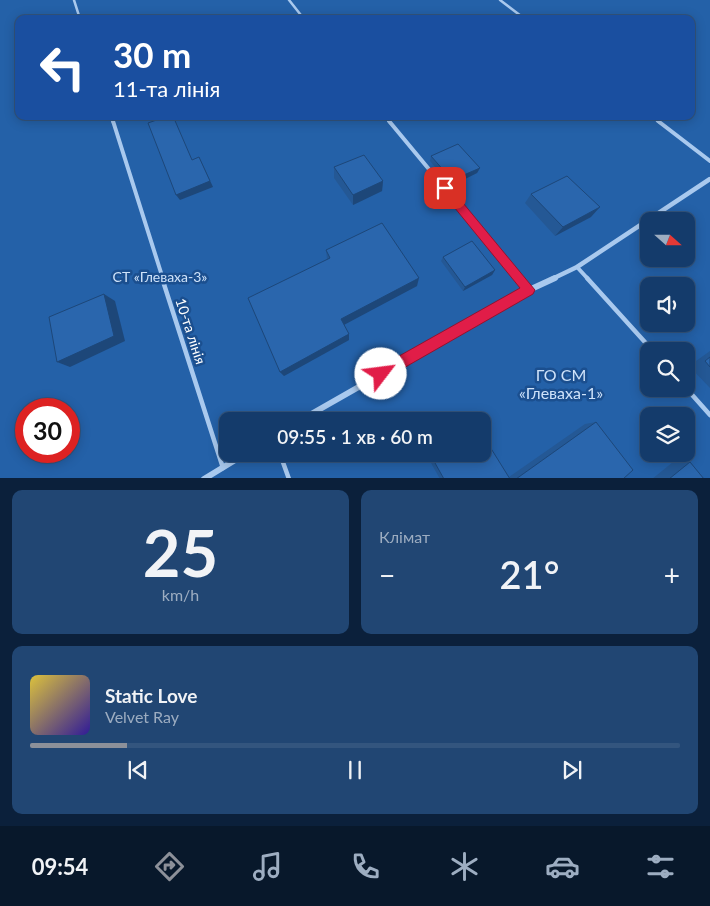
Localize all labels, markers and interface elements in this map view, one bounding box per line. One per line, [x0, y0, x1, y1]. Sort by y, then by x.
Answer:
text: 30 m [113, 33, 191, 75]
icon: left [30, 35, 95, 100]
text: 11-та лінія [113, 75, 220, 102]
pin [424, 167, 466, 209]
icon: arrive [431, 174, 459, 202]
north arrow [640, 212, 695, 268]
map controls [640, 212, 695, 462]
park label: СТ «Глеваха-3» [113, 268, 207, 285]
button: sound [640, 277, 695, 332]
street label: 10-та лінія [172, 296, 210, 366]
button: search [640, 342, 695, 397]
position arrow [354, 347, 406, 399]
park label: ГО СМ «Глеваха-1» [519, 365, 603, 402]
speed limit sign: 30 [15, 398, 80, 463]
button: layers [640, 407, 695, 462]
text: 09:55 · 1 хв · 60 m [277, 425, 433, 448]
text: 25 [143, 513, 218, 591]
text: Клімат [379, 527, 430, 546]
text: 21° [500, 551, 559, 597]
text: − [379, 558, 395, 592]
text: + [664, 558, 680, 592]
text: km/h [162, 585, 199, 604]
text: Static Love [105, 684, 197, 707]
text: Velvet Ray [105, 707, 179, 726]
icon: previous [124, 756, 152, 784]
icon: pause [341, 756, 369, 784]
icon: next [558, 756, 586, 784]
icon: directions [152, 849, 187, 884]
icon: music [250, 849, 285, 884]
icon: phone [348, 849, 383, 884]
icon: climate [447, 849, 482, 884]
icon: car [545, 849, 580, 884]
icon: filters [643, 849, 678, 884]
text: 09:54 [32, 853, 88, 880]

